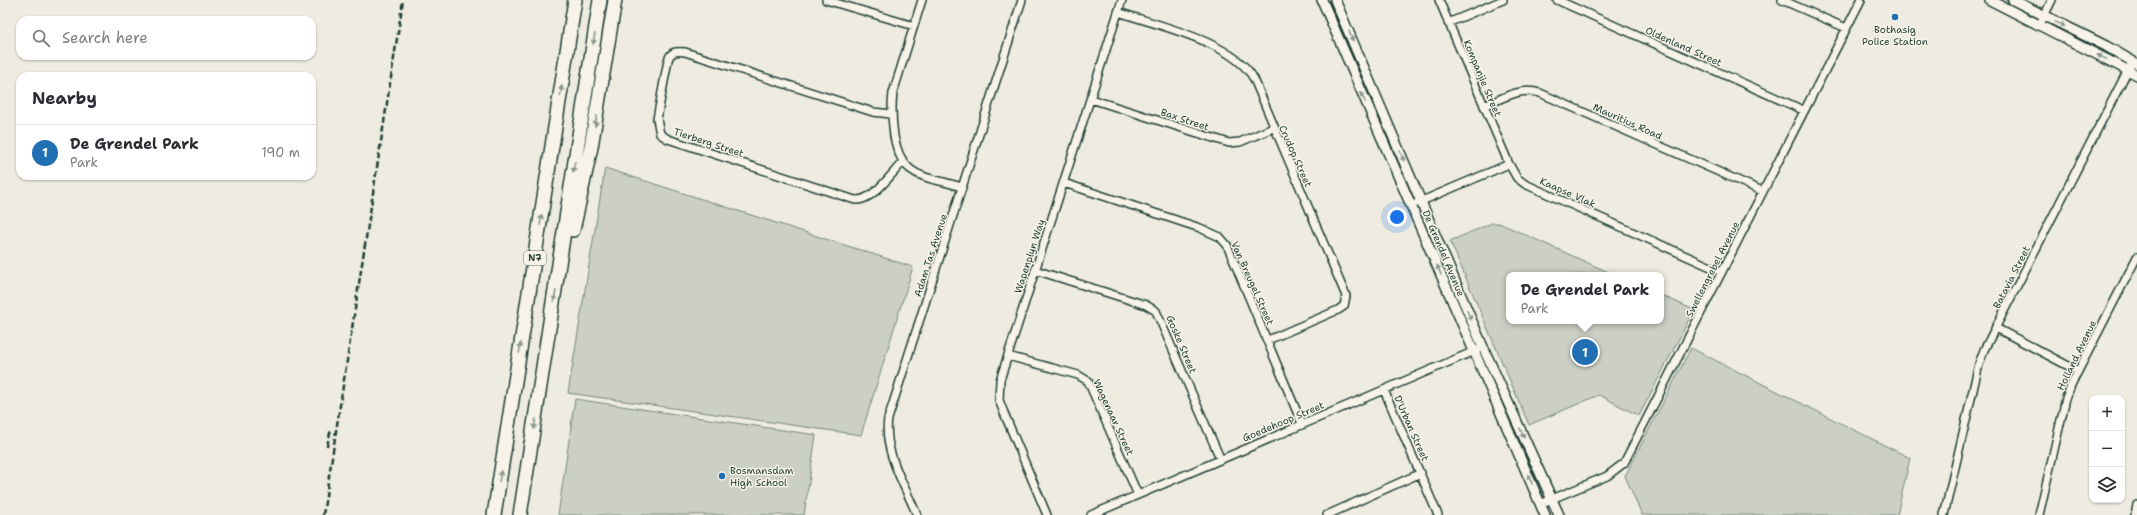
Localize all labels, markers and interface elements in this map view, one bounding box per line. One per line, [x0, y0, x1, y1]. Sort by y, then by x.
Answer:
marker: Bothasig Police Station [1890, 12, 1900, 22]
search box [16, 16, 316, 60]
one-way arrow [2054, 21, 2066, 27]
place label: Bothasig Police Station [1862, 23, 1928, 48]
street label: Oldenland Street [1643, 24, 1724, 69]
icon: search [30, 27, 52, 49]
text: Search here [62, 28, 148, 48]
one-way arrow [1347, 30, 1354, 42]
one-way arrow [591, 32, 597, 45]
street label: Kompanjie Street [1460, 38, 1505, 119]
one-way arrow [2096, 54, 2108, 60]
one-way arrow [558, 85, 564, 97]
text: Nearby [32, 87, 97, 109]
one-way arrow [1360, 91, 1366, 103]
street label: Mauritius Road [1591, 100, 1665, 143]
street label: Bax Street [1159, 106, 1211, 133]
one-way arrow [592, 115, 598, 128]
street label: Crudop Street [1276, 123, 1315, 189]
street label: Tierberg Street [672, 125, 746, 160]
text: De Grendel Park [70, 134, 199, 154]
text: 1 [42, 144, 48, 161]
text: 190 m [261, 144, 300, 161]
one-way arrow [1399, 150, 1405, 162]
text: Park [70, 154, 98, 171]
one-way arrow [571, 161, 577, 173]
street label: Kaapse Vlak [1538, 174, 1598, 211]
your location [1387, 207, 1407, 227]
street label: De Grendel Avenue [1419, 208, 1468, 299]
street label: Adam Tas Avenue [911, 212, 950, 298]
one-way arrow [538, 214, 544, 226]
street label: Wapenplyn Way [1011, 217, 1048, 295]
street label: Swellengrebel Avenue [1683, 219, 1742, 319]
street label: Van Breugel Street [1228, 239, 1277, 327]
street label: Batavia Street [1990, 244, 2033, 311]
road number: N7 [524, 251, 546, 265]
one-way arrow [1436, 263, 1442, 275]
popup [1506, 272, 1664, 324]
text: De Grendel Park [1521, 280, 1649, 300]
one-way arrow [552, 290, 558, 302]
text: Park [1521, 300, 1549, 317]
one-way arrow [1467, 309, 1473, 321]
street label: Goske Street [1163, 313, 1200, 375]
street label: Holland Avenue [2054, 318, 2099, 392]
pin: 1 [1572, 337, 1598, 367]
one-way arrow [518, 342, 524, 354]
street label: Wagenaar Street [1090, 377, 1137, 457]
street label: D'Urban Street [1391, 393, 1432, 463]
map controls [2089, 395, 2125, 503]
button: + [2089, 395, 2125, 431]
street label: Goedehoop Street [1240, 398, 1326, 445]
one-way arrow [532, 418, 538, 430]
one-way arrow [1519, 428, 1525, 439]
button: − [2089, 431, 2125, 467]
place label: Bosmansdam High School [730, 464, 794, 489]
button: layers [2089, 467, 2125, 503]
one-way arrow [497, 470, 503, 483]
marker: Bosmansdam High School [717, 471, 727, 481]
one-way arrow [1527, 474, 1533, 485]

